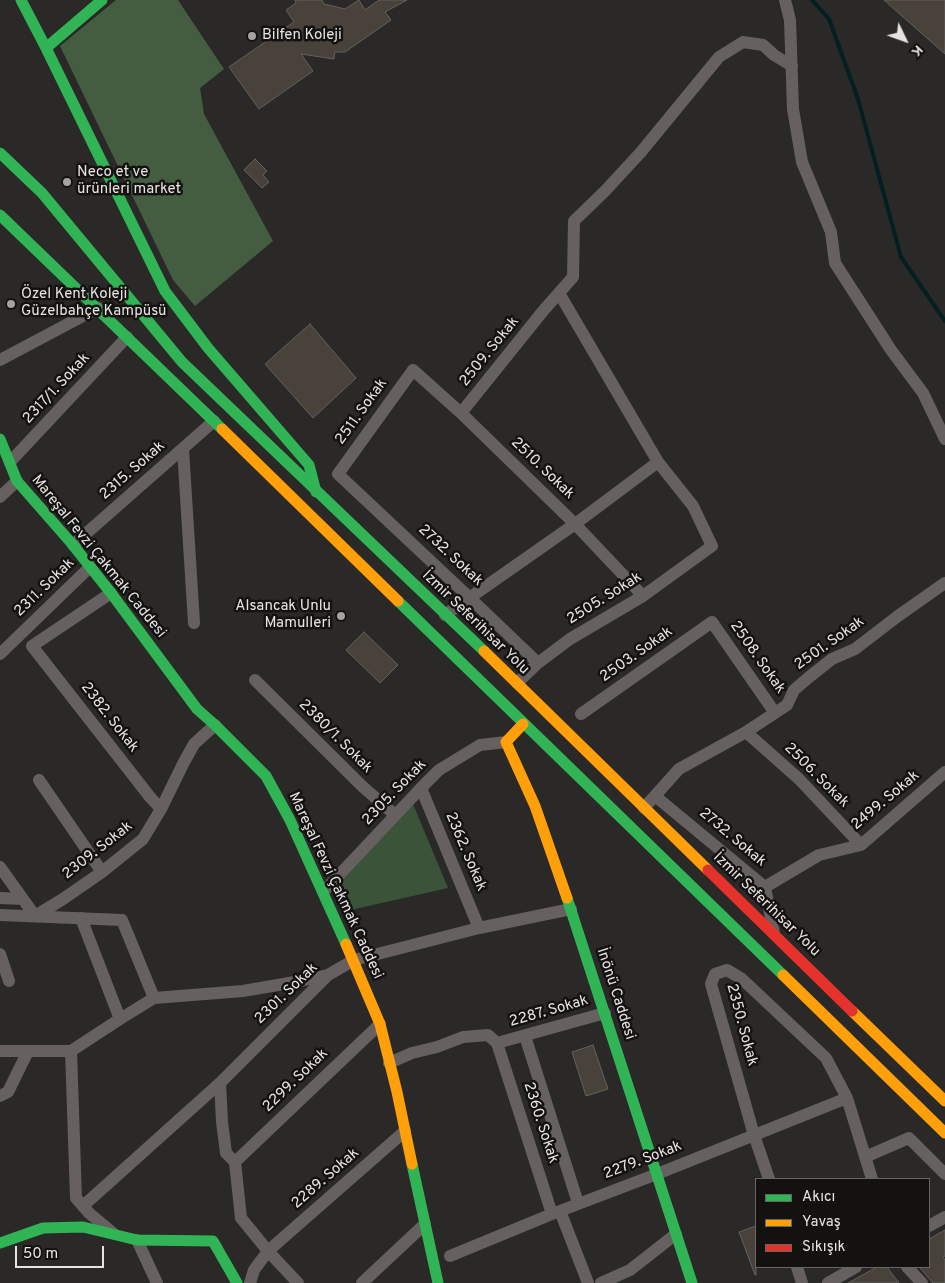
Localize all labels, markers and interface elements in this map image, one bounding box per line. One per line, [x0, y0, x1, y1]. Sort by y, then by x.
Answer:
north arrow [880, 15, 930, 65]
place label: Bilfen Koleji [262, 27, 342, 45]
marker: Bilfen Koleji [246, 30, 258, 42]
text: K [907, 41, 926, 60]
place label: Neco et ve ürünleri market [77, 164, 181, 199]
marker: Neco et ve ürünleri market [61, 176, 73, 188]
place label: Özel Kent Koleji Güzelbahçe Kampüsü [21, 286, 167, 321]
marker: Özel Kent Koleji Güzelbahçe Kampüsü [5, 298, 17, 310]
street label: 2509. Sokak [456, 314, 524, 390]
street label: 2317/1. Sokak [20, 350, 94, 428]
street label: 2511. Sokak [332, 376, 392, 448]
street label: 2510. Sokak [507, 434, 577, 504]
street label: 2315. Sokak [97, 438, 169, 504]
street label: Mareşal Fevzi Çakmak Caddesi [27, 472, 169, 642]
street label: 2732. Sokak [414, 521, 486, 591]
street label: 2311. Sokak [11, 555, 79, 621]
street label: İzmir Seferihisar Yolu [418, 567, 532, 679]
street label: 2505. Sokak [564, 569, 646, 629]
place label: Alsancak Unlu Mamulleri [235, 598, 331, 633]
marker: Alsancak Unlu Mamulleri [335, 610, 347, 622]
street label: 2501. Sokak [792, 613, 868, 675]
street label: 2508. Sokak [725, 618, 789, 698]
street label: 2503. Sokak [597, 623, 677, 687]
street label: 2382. Sokak [76, 679, 142, 757]
street label: 2380/1. Sokak [294, 696, 376, 778]
street label: 2506. Sokak [780, 740, 852, 812]
street label: 2305. Sokak [359, 756, 431, 830]
street label: 2499. Sokak [848, 767, 924, 835]
street label: Mareşal Fevzi Çakmak Caddesi [284, 790, 386, 982]
street label: 2732. Sokak [695, 805, 769, 871]
street label: 2362. Sokak [440, 810, 490, 894]
street label: 2309. Sokak [59, 818, 137, 884]
street label: İzmir Seferihisar Yolu [709, 849, 823, 961]
street label: İnönü Caddesi [592, 946, 638, 1042]
street label: 2301. Sokak [252, 960, 322, 1028]
street label: 2350. Sokak [721, 982, 761, 1068]
street label: 2287. Sokak [508, 992, 590, 1032]
street label: 2299. Sokak [260, 1045, 332, 1117]
street label: 2360. Sokak [518, 1080, 562, 1166]
street label: 2279. Sokak [601, 1138, 685, 1184]
street label: 2289. Sokak [289, 1145, 363, 1213]
legend [755, 1178, 930, 1268]
text: Akıcı [802, 1188, 835, 1207]
text: Yavaş [802, 1213, 841, 1232]
scale bar [18, 1236, 106, 1268]
text: Sıkışık [802, 1238, 846, 1257]
text: 50 m [23, 1245, 58, 1264]

